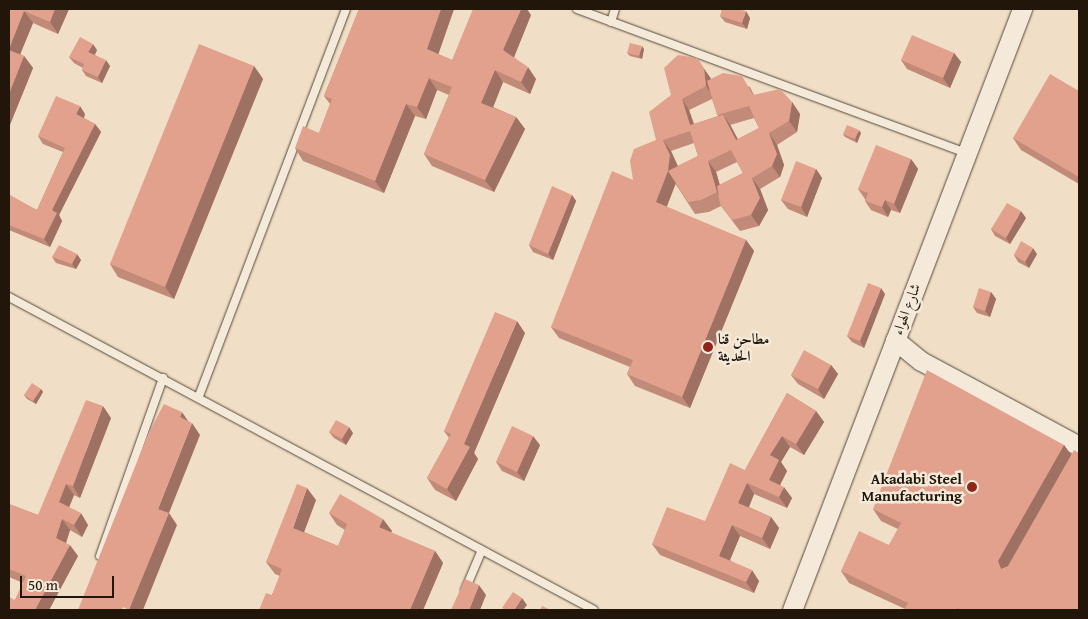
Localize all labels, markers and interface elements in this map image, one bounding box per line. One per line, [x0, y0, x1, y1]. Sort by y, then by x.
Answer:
street label: شارع الهواء [888, 281, 924, 337]
place label: مطاحن قنا الحديثة [718, 329, 769, 364]
marker: مطاحن قنا الحديثة [702, 341, 714, 353]
place label: Akadabi Steel Manufacturing [862, 469, 962, 504]
marker: Akadabi Steel Manufacturing [966, 481, 978, 493]
scale bar [22, 566, 116, 598]
text: 50 m [28, 574, 58, 595]

